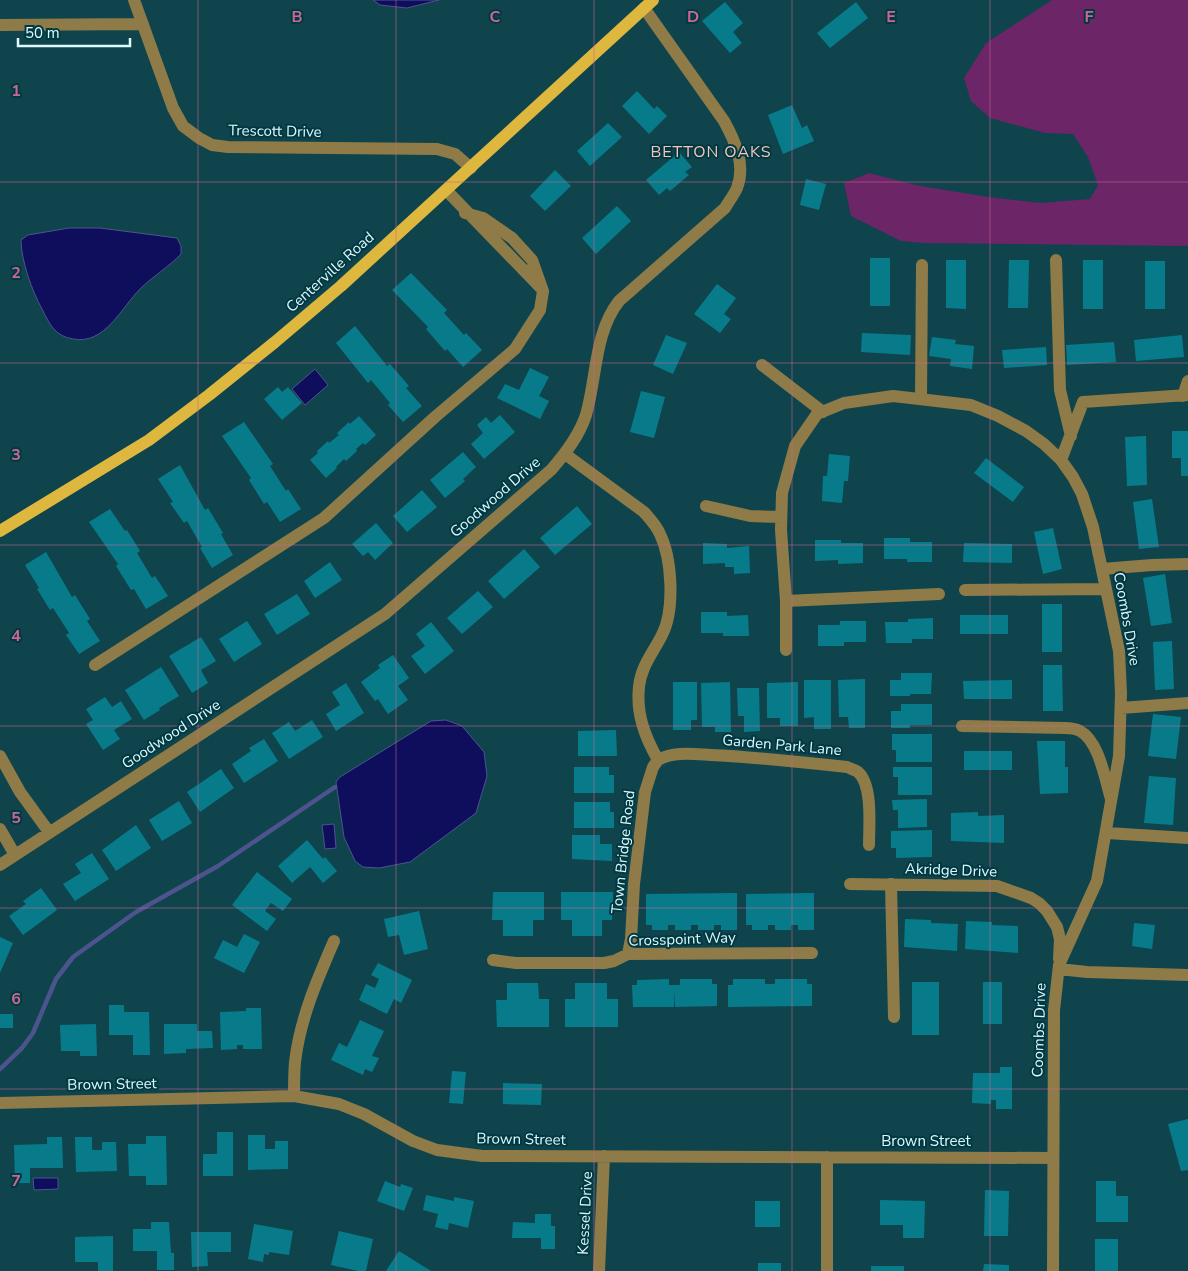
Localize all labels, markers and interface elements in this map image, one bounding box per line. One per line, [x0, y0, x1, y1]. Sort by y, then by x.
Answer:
text: B [291, 6, 303, 28]
text: C [490, 6, 501, 28]
text: D [687, 6, 699, 28]
text: E [886, 6, 896, 28]
text: F [1085, 6, 1094, 28]
scale bar [18, 15, 130, 47]
text: 50 m [25, 23, 60, 43]
text: 1 [11, 80, 21, 102]
street label: Trescott Drive [228, 120, 322, 142]
district label: BETTON OAKS [650, 141, 772, 163]
street label: Centerville Road [282, 227, 378, 317]
text: 2 [11, 262, 21, 284]
text: 3 [11, 444, 21, 466]
street label: Goodwood Drive [446, 452, 544, 542]
street label: Coombs Drive [1109, 571, 1145, 667]
text: 4 [11, 625, 21, 647]
street label: Goodwood Drive [118, 695, 224, 773]
street label: Garden Park Lane [722, 730, 842, 760]
street label: Town Bridge Road [607, 789, 639, 915]
text: 5 [11, 807, 21, 829]
street label: Akridge Drive [905, 858, 997, 882]
street label: Crosspoint Way [628, 927, 736, 951]
street label: Coombs Drive [1027, 982, 1051, 1078]
text: 6 [11, 988, 21, 1010]
street label: Brown Street [67, 1073, 158, 1095]
street label: Brown Street [476, 1128, 567, 1150]
street label: Brown Street [881, 1131, 972, 1151]
text: 7 [11, 1170, 21, 1192]
street label: Kessel Drive [573, 1171, 597, 1255]

